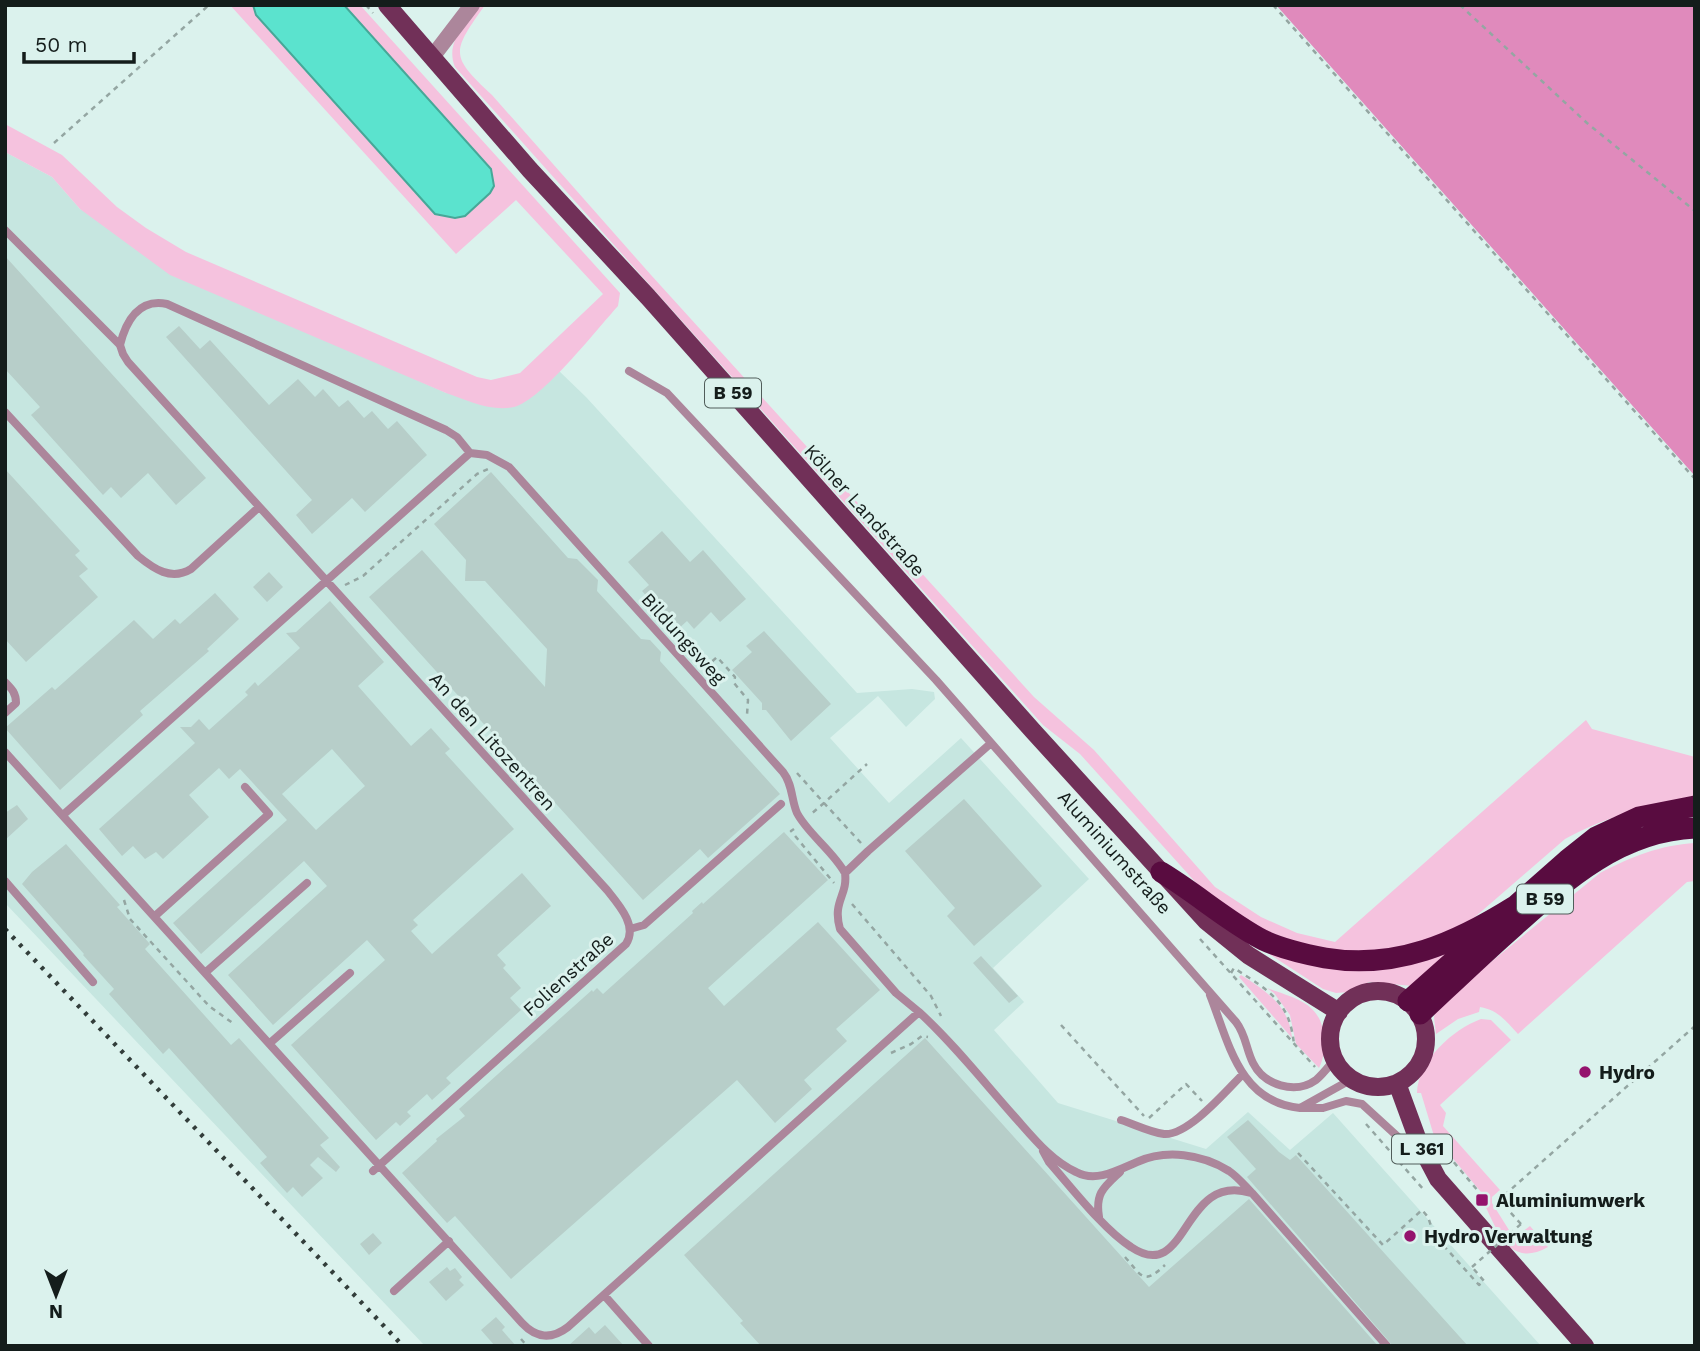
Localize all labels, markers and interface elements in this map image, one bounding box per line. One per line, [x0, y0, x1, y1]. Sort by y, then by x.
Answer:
scale bar [24, 21, 135, 65]
text: 50 m [35, 32, 87, 57]
road number: B 59 [705, 379, 761, 408]
street label: Kölner Landstraße [799, 439, 930, 581]
street label: Bildungsweg [637, 588, 731, 689]
street label: An den Litozentren [424, 667, 561, 815]
street label: Aluminiumstraße [1053, 786, 1176, 919]
road number: B 59 [1517, 884, 1573, 914]
street label: Folienstraße [518, 928, 619, 1021]
place label: Hydro [1599, 1061, 1655, 1084]
marker: Hydro [1577, 1064, 1593, 1080]
road number: L 361 [1392, 1134, 1452, 1164]
place label: Aluminiumwerk [1496, 1189, 1645, 1212]
marker: Aluminiumwerk [1474, 1192, 1490, 1208]
place label: Hydro Verwaltung [1424, 1225, 1593, 1248]
marker: Hydro Verwaltung [1402, 1228, 1418, 1244]
north arrow [21, 1260, 91, 1330]
text: N [49, 1300, 63, 1323]

